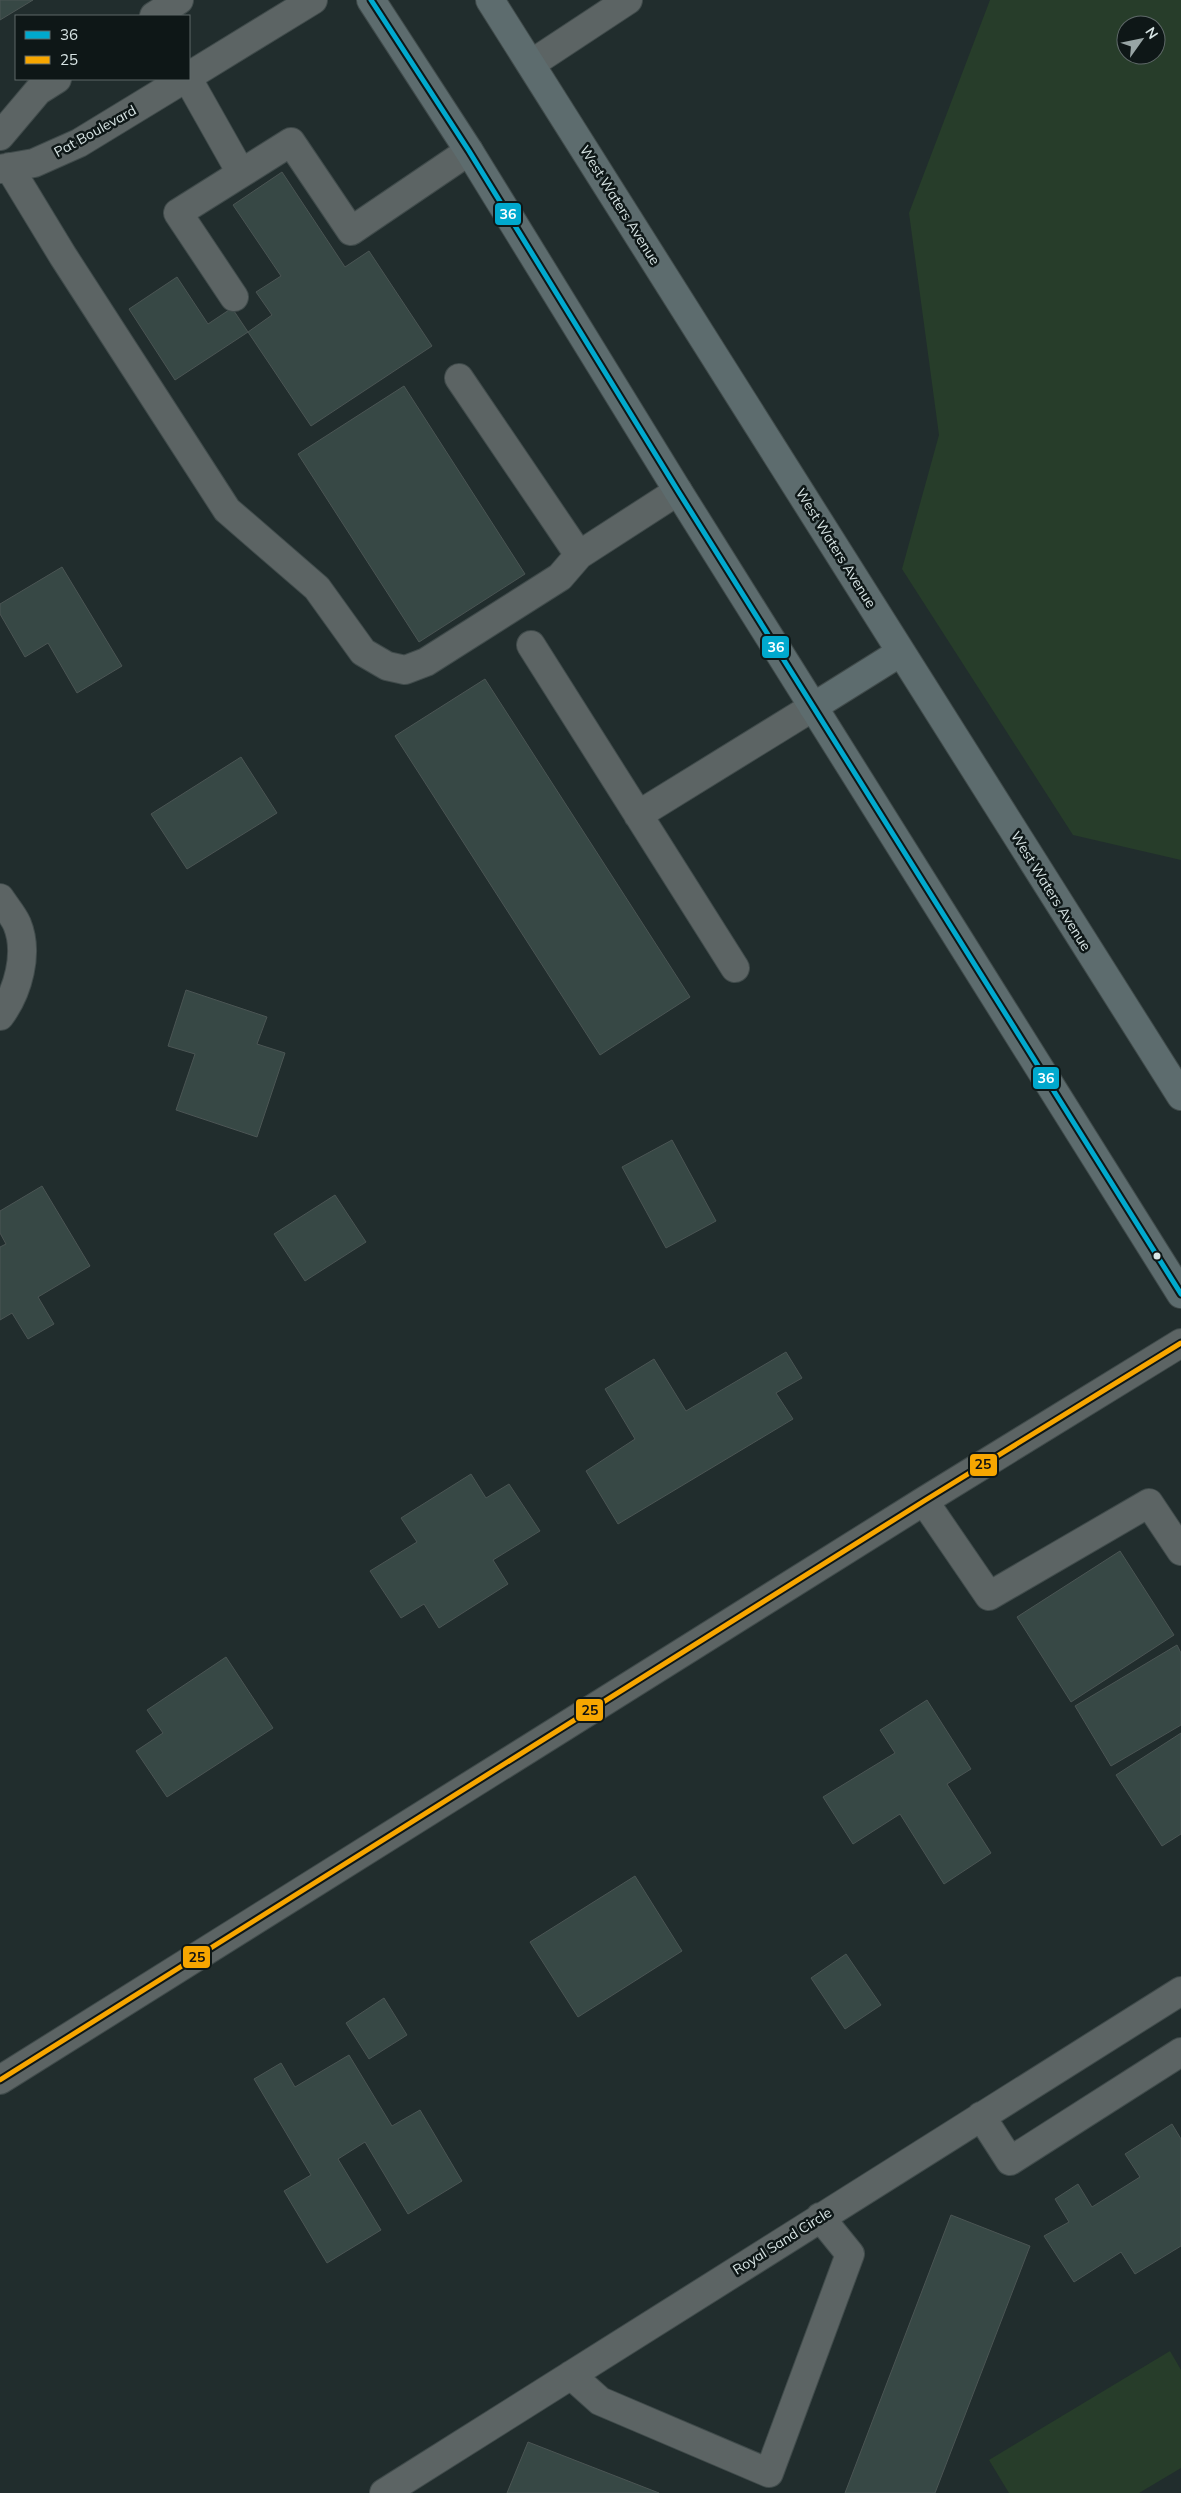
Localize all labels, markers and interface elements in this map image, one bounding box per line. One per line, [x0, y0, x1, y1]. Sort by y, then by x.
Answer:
legend [15, 15, 190, 80]
north arrow [1116, 15, 1166, 65]
text: N [1141, 24, 1162, 42]
text: 36 [60, 25, 78, 44]
text: 25 [60, 50, 78, 69]
street label: Pat Boulevard [51, 101, 139, 161]
street label: West Waters Avenue [576, 142, 664, 268]
line badge: 36 [494, 202, 522, 226]
text: 36 [500, 205, 516, 223]
street label: West Waters Avenue [792, 485, 880, 611]
line badge: 36 [761, 635, 790, 659]
text: 36 [768, 638, 784, 656]
street label: West Waters Avenue [1007, 828, 1095, 954]
line badge: 36 [1032, 1066, 1060, 1090]
text: 36 [1038, 1069, 1054, 1087]
unlabelled marker [1152, 1251, 1162, 1261]
line badge: 25 [969, 1453, 998, 1477]
text: 25 [975, 1455, 991, 1473]
line badge: 25 [575, 1698, 604, 1722]
text: 25 [582, 1701, 598, 1719]
line badge: 25 [182, 1945, 211, 1969]
text: 25 [189, 1948, 205, 1966]
street label: Royal Sand Circle [729, 2203, 835, 2279]

